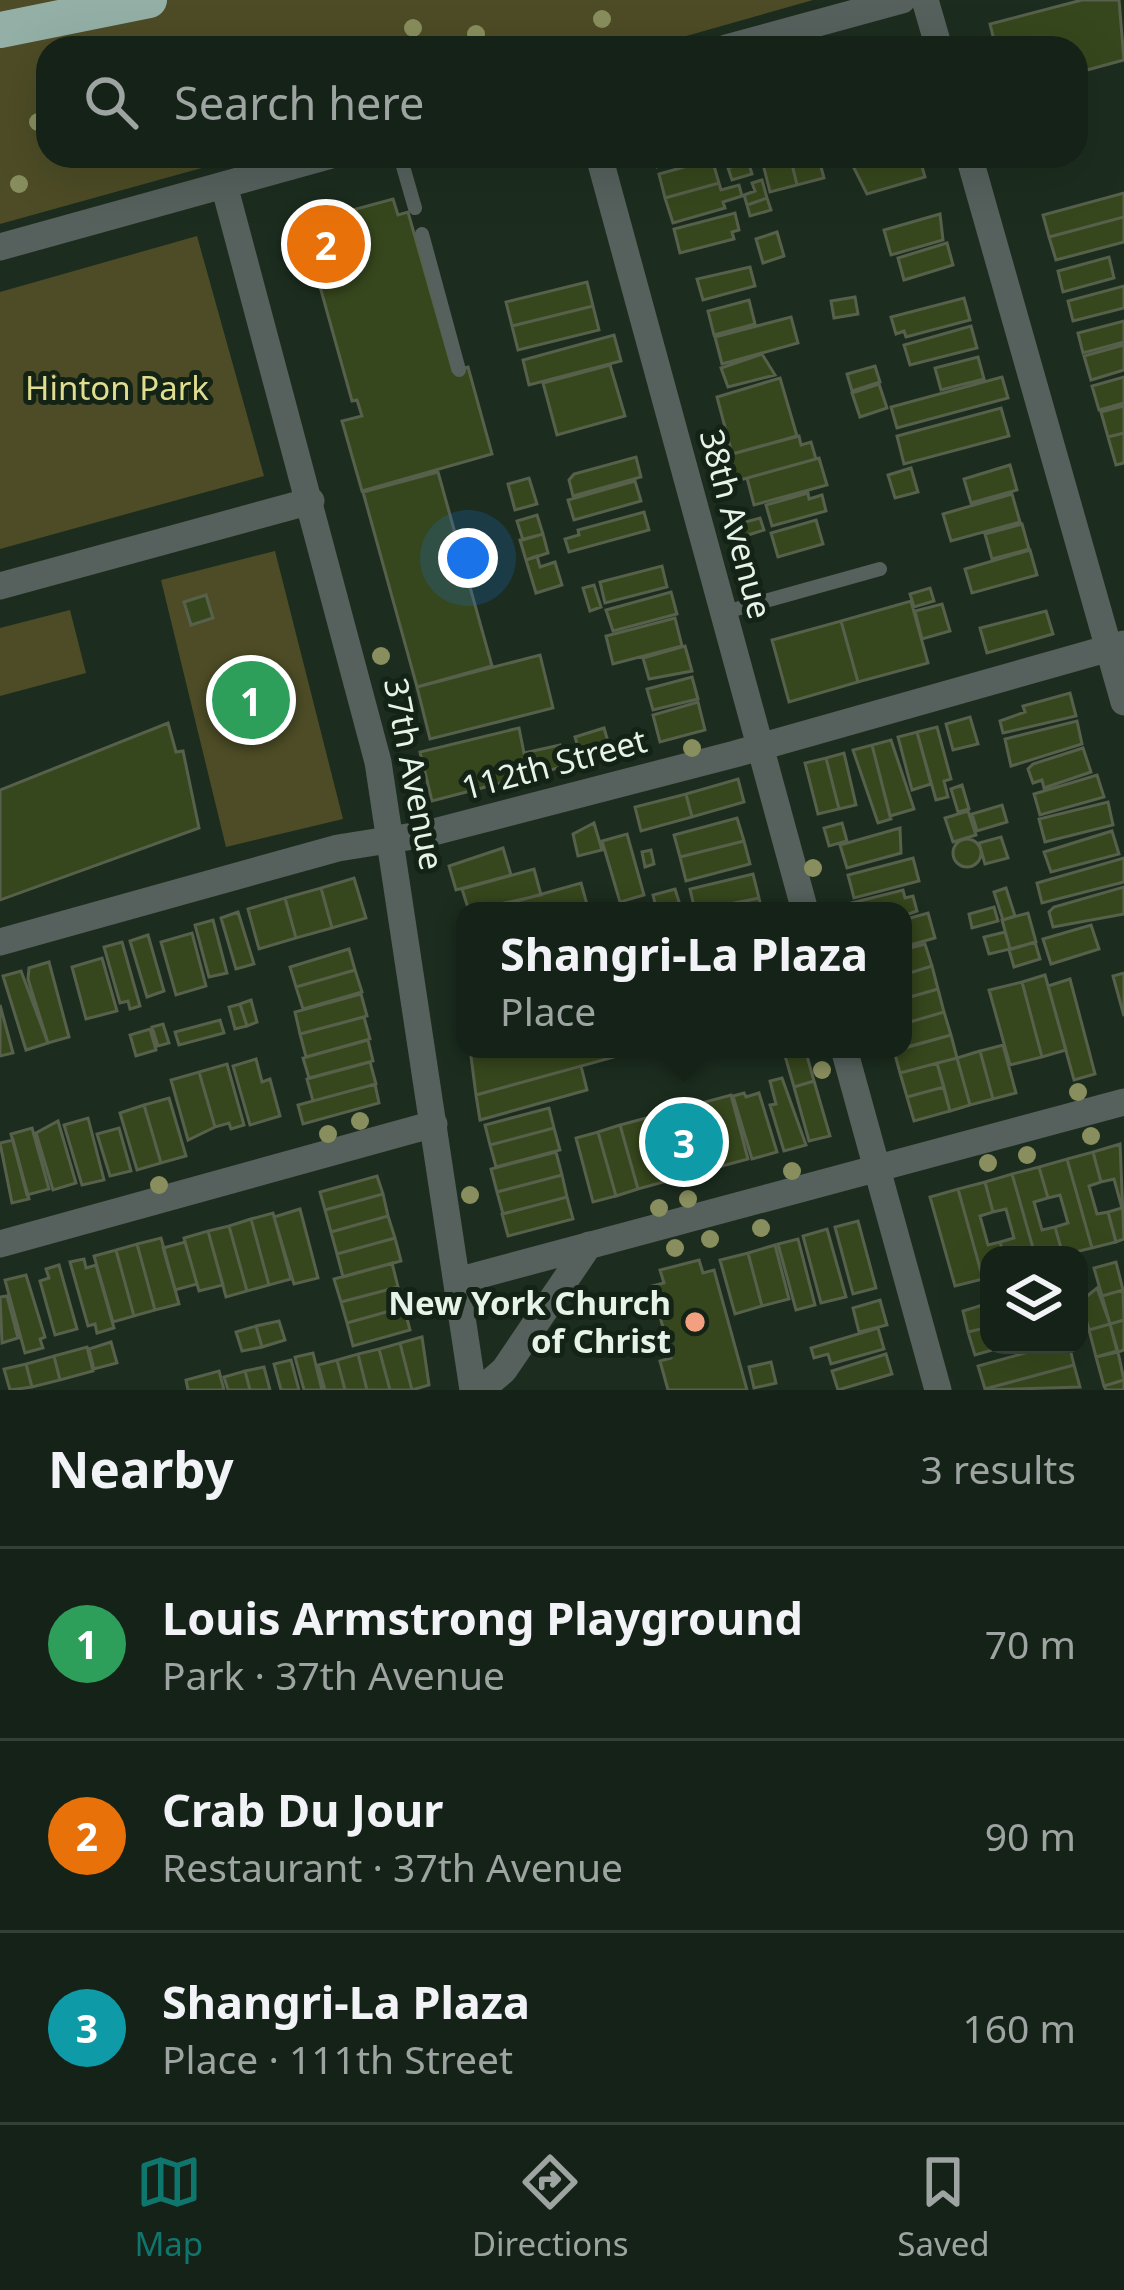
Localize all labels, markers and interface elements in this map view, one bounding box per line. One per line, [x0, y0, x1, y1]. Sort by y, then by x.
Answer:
search box [36, 36, 1088, 168]
icon: search [78, 69, 144, 135]
text: Search here [174, 72, 424, 133]
pin: 2 [287, 199, 365, 289]
park label: Hinton Park [25, 365, 209, 410]
street label: 38th Avenue [690, 424, 783, 624]
your location [438, 528, 498, 588]
pin: 1 [212, 655, 290, 745]
street label: 37th Avenue [374, 674, 455, 874]
street label: 112th Street [456, 717, 651, 810]
popup [456, 902, 912, 1058]
text: Shangri-La Plaza [500, 923, 868, 984]
text: Place [500, 984, 596, 1037]
pin: 3 [645, 1097, 723, 1187]
map controls [980, 1246, 1088, 1354]
button: layers [980, 1246, 1088, 1354]
place label: New York Church of Christ [388, 1280, 671, 1363]
marker: New York Church of Christ [682, 1309, 708, 1335]
text: Nearby [48, 1433, 234, 1503]
text: 3 results [921, 1442, 1076, 1495]
text: Louis Armstrong Playground [162, 1587, 803, 1648]
text: 1 [76, 1617, 98, 1670]
text: 70 m [985, 1617, 1076, 1670]
text: Park · 37th Avenue [162, 1648, 505, 1701]
text: Crab Du Jour [162, 1779, 443, 1840]
text: 2 [76, 1809, 98, 1862]
text: 90 m [985, 1809, 1076, 1862]
text: Restaurant · 37th Avenue [162, 1840, 623, 1893]
text: Shangri-La Plaza [162, 1971, 530, 2032]
text: 3 [76, 2001, 98, 2054]
text: 160 m [962, 2001, 1076, 2054]
text: Place · 111th Street [162, 2032, 513, 2085]
tab: Map [134, 2149, 203, 2266]
tab: Directions [472, 2149, 629, 2266]
tab: Saved [897, 2149, 990, 2266]

